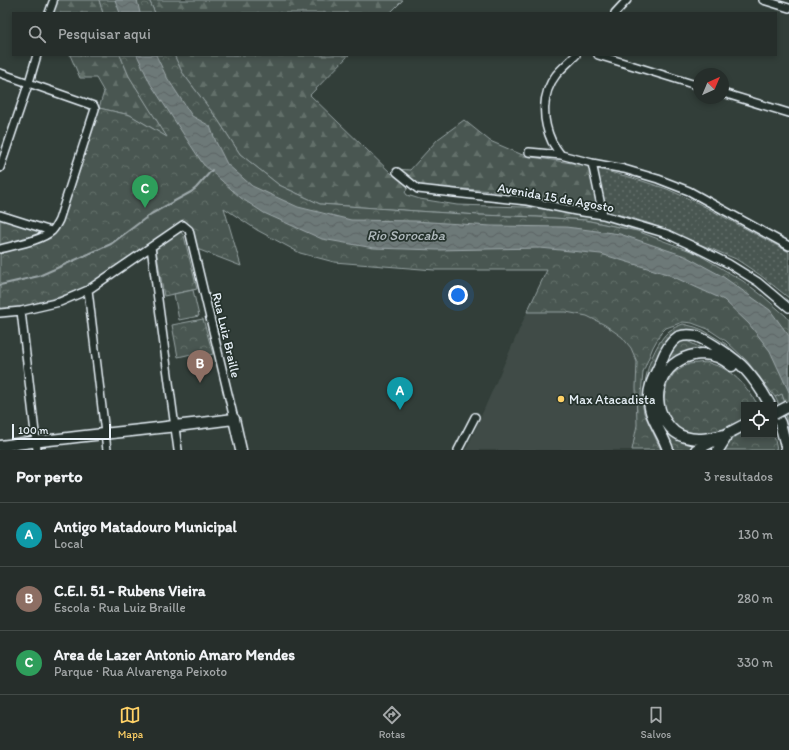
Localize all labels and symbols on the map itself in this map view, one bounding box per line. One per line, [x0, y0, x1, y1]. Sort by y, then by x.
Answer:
north arrow [693, 68, 729, 104]
pin: C [132, 175, 158, 208]
street label: Avenida 15 de Agosto [496, 180, 616, 215]
water label: Rio Sorocaba [367, 227, 446, 244]
your location [448, 285, 468, 305]
street label: Rua Luiz Braille [209, 291, 244, 379]
pin: B [187, 350, 213, 383]
pin: A [387, 377, 413, 410]
place label: Max Atacadista [569, 392, 656, 407]
marker: Max Atacadista [556, 394, 566, 404]
scale bar [12, 422, 111, 441]

